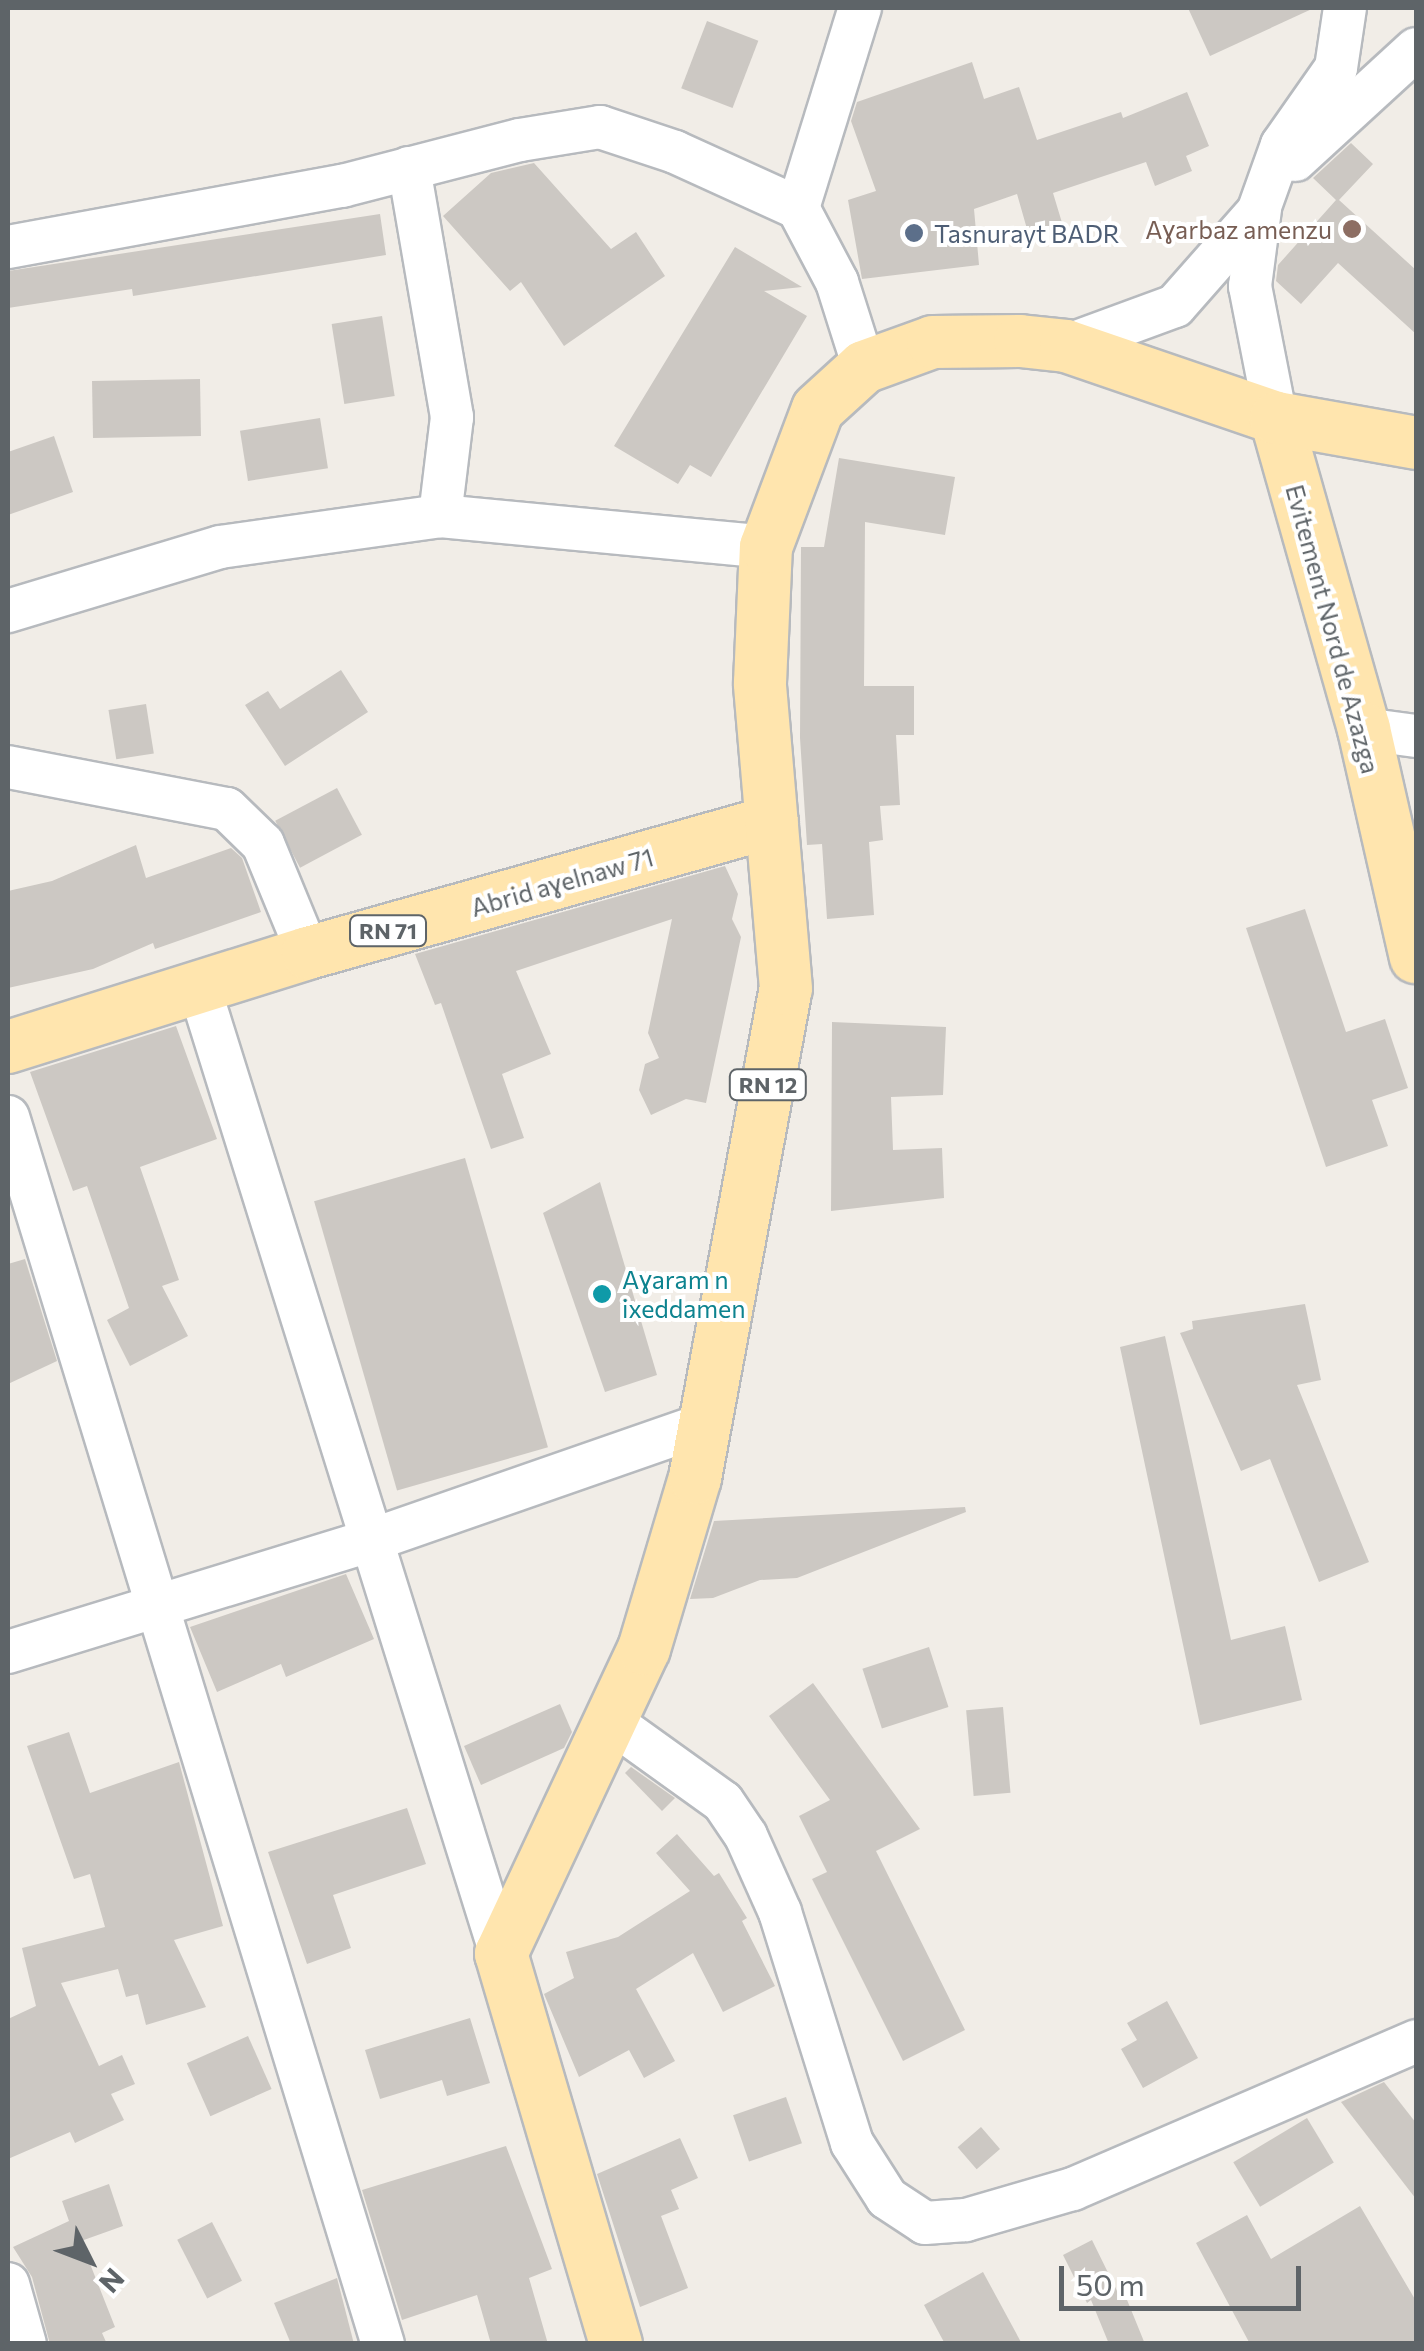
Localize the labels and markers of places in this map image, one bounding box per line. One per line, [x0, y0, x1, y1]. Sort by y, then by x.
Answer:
place label: Aɣarbaz amenzu [1145, 214, 1332, 244]
place label: Tasnurayt BADR [934, 218, 1120, 248]
marker: Aɣarbaz amenzu [1341, 218, 1363, 240]
marker: Tasnurayt BADR [903, 222, 925, 244]
place label: Aɣaram n ixeddamen [622, 1265, 746, 1324]
marker: Aɣaram n ixeddamen [591, 1283, 613, 1305]

